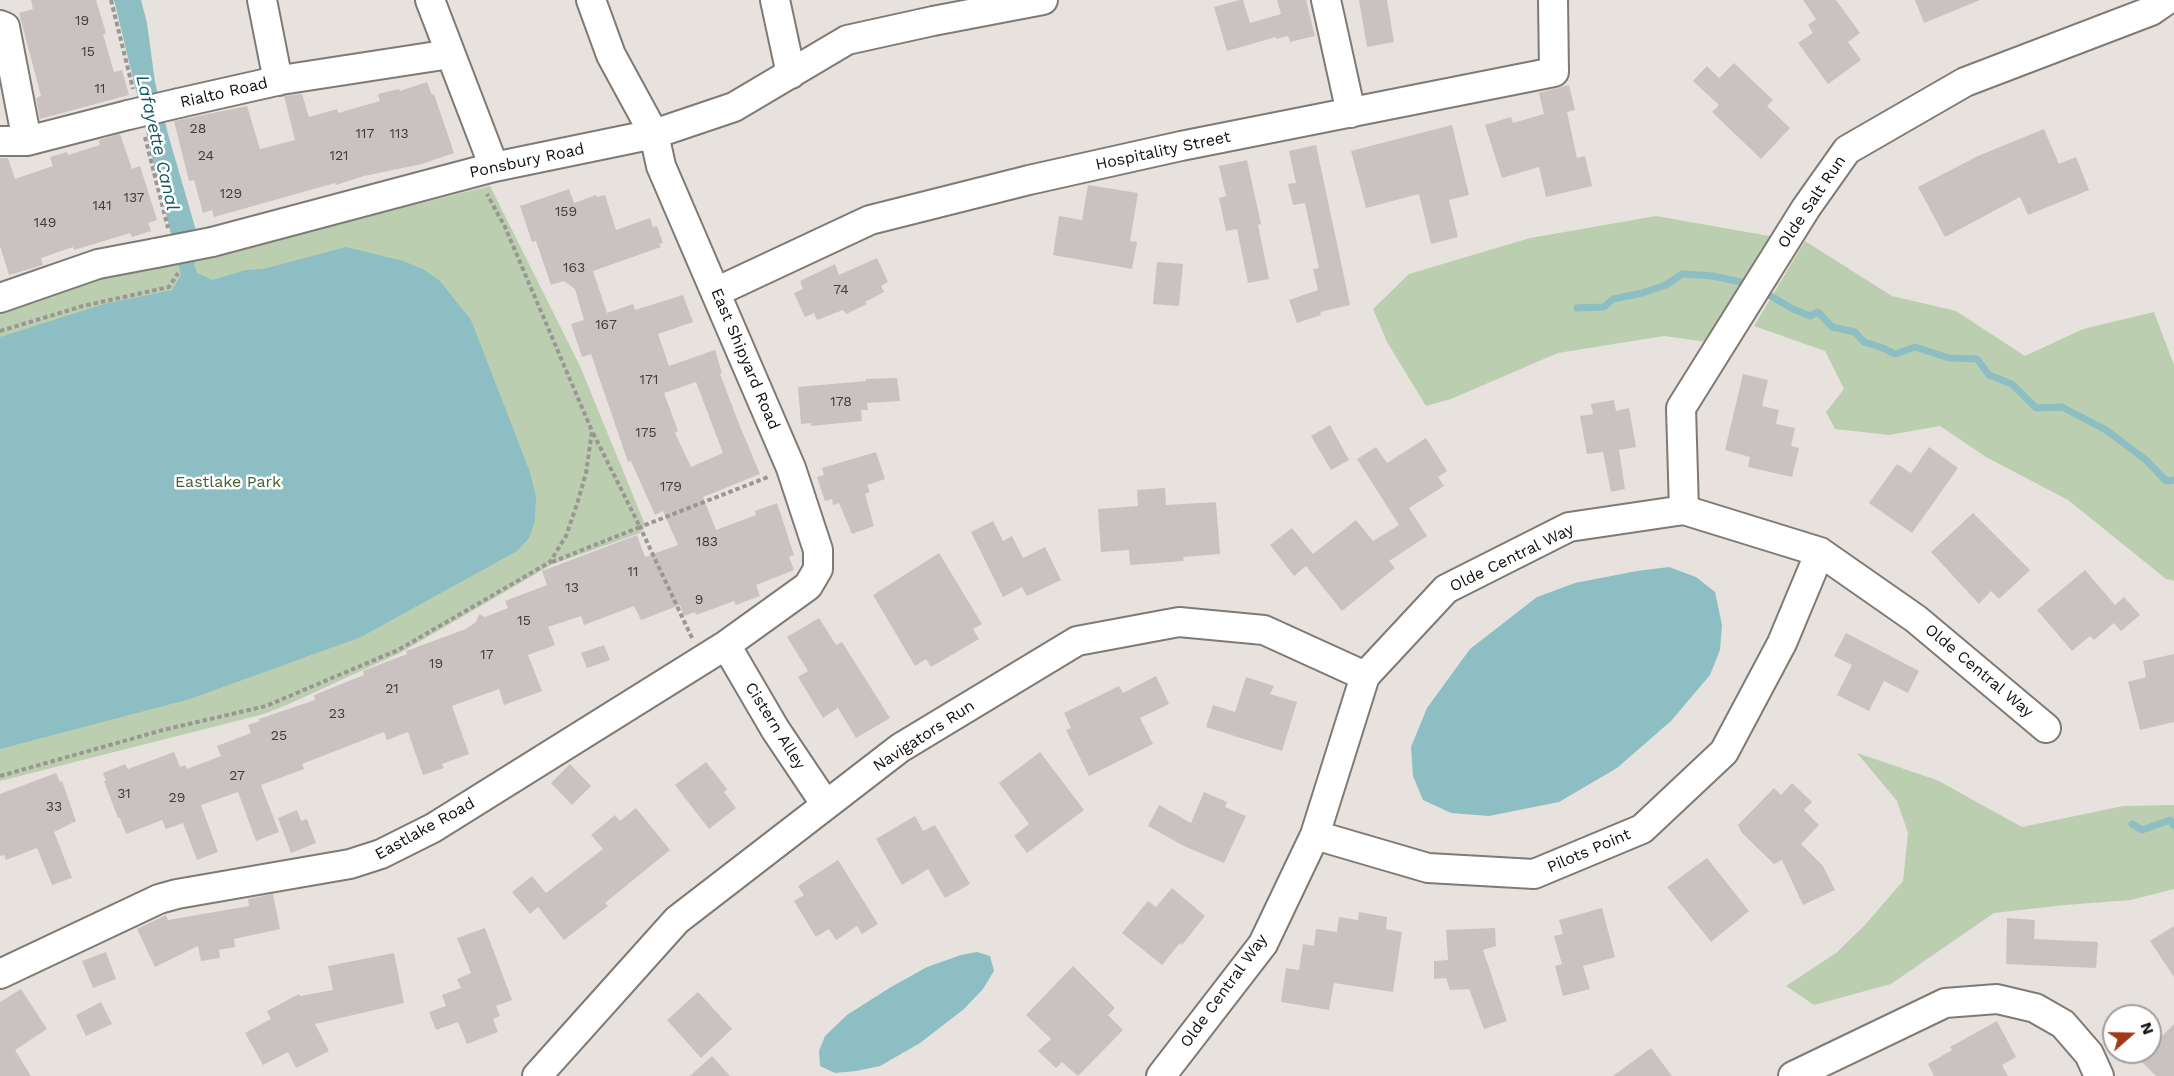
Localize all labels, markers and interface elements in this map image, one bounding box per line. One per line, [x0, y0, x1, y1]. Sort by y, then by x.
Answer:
house number: 19 [75, 13, 89, 29]
house number: 15 [81, 44, 95, 60]
water label: Lafayette Canal [131, 73, 183, 213]
street label: Rialto Road [178, 74, 270, 112]
house number: 11 [95, 81, 105, 97]
house number: 28 [190, 121, 206, 137]
house number: 117 [356, 126, 374, 142]
house number: 113 [389, 126, 409, 142]
street label: Hospitality Street [1094, 127, 1232, 175]
street label: Ponsbury Road [468, 139, 586, 183]
house number: 24 [198, 148, 214, 164]
house number: 121 [329, 148, 349, 164]
street label: Olde Salt Run [1774, 152, 1850, 252]
house number: 129 [220, 186, 242, 202]
house number: 137 [124, 190, 144, 206]
house number: 141 [92, 198, 112, 214]
house number: 159 [555, 204, 577, 220]
house number: 149 [34, 215, 56, 231]
house number: 163 [563, 260, 585, 276]
house number: 74 [833, 282, 849, 298]
street label: East Shipyard Road [706, 285, 784, 433]
house number: 167 [595, 317, 617, 333]
house number: 171 [640, 372, 658, 388]
house number: 178 [830, 394, 852, 410]
house number: 175 [635, 425, 657, 441]
park label: Eastlake Park [175, 472, 281, 492]
house number: 179 [660, 479, 682, 495]
street label: Olde Central Way [1447, 520, 1577, 596]
house number: 183 [696, 534, 718, 550]
house number: 11 [628, 564, 638, 580]
house number: 13 [565, 580, 579, 596]
house number: 9 [695, 592, 703, 608]
house number: 15 [517, 613, 531, 629]
street label: Olde Central Way [1921, 620, 2037, 722]
house number: 17 [480, 647, 494, 663]
house number: 19 [429, 656, 443, 672]
street label: Cistern Alley [741, 679, 809, 773]
house number: 21 [385, 681, 399, 697]
street label: Navigators Run [870, 696, 978, 776]
house number: 23 [329, 706, 345, 722]
house number: 25 [271, 728, 287, 744]
house number: 27 [229, 768, 245, 784]
house number: 31 [117, 786, 131, 802]
house number: 29 [169, 790, 185, 806]
street label: Eastlake Road [372, 794, 478, 864]
house number: 33 [46, 799, 62, 815]
street label: Pilots Point [1544, 825, 1634, 877]
street label: Olde Central Way [1176, 931, 1272, 1051]
north arrow [2102, 1004, 2162, 1064]
text: N [2137, 1020, 2158, 1037]

